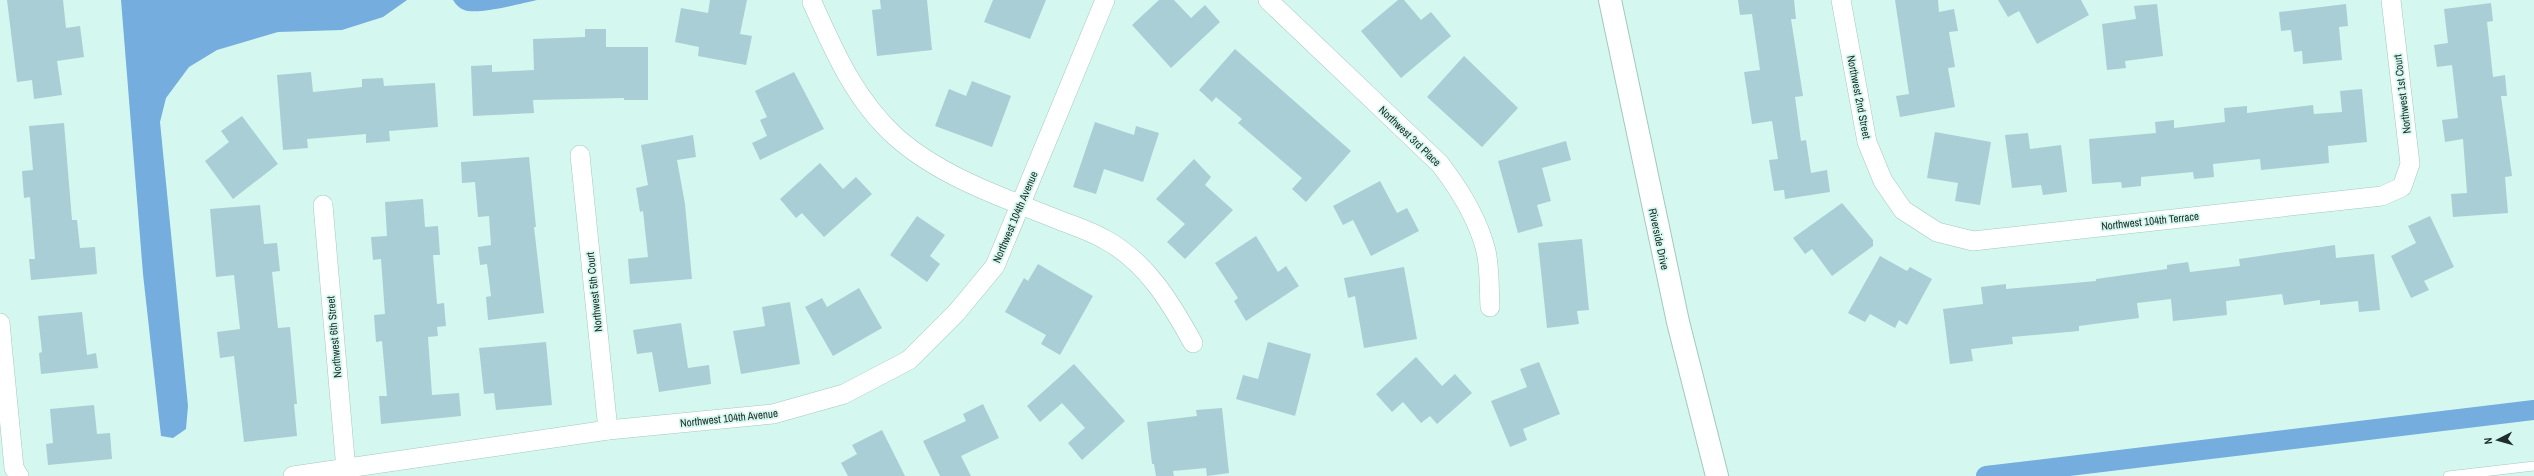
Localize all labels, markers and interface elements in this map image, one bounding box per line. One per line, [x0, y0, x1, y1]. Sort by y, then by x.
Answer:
street label: Northwest 1st Court [2390, 53, 2414, 134]
street label: Northwest 2nd Street [1844, 54, 1874, 140]
street label: Northwest 3rd Place [1376, 103, 1444, 169]
street label: Northwest 104th Avenue [989, 169, 1041, 265]
street label: Riverside Drive [1646, 207, 1672, 271]
street label: Northwest 104th Terrace [2100, 209, 2200, 233]
street label: Northwest 5th Court [583, 251, 605, 333]
street label: Northwest 6th Street [323, 295, 345, 379]
street label: Northwest 104th Avenue [679, 406, 779, 430]
north arrow [2478, 420, 2518, 460]
text: N [2481, 437, 2495, 445]

